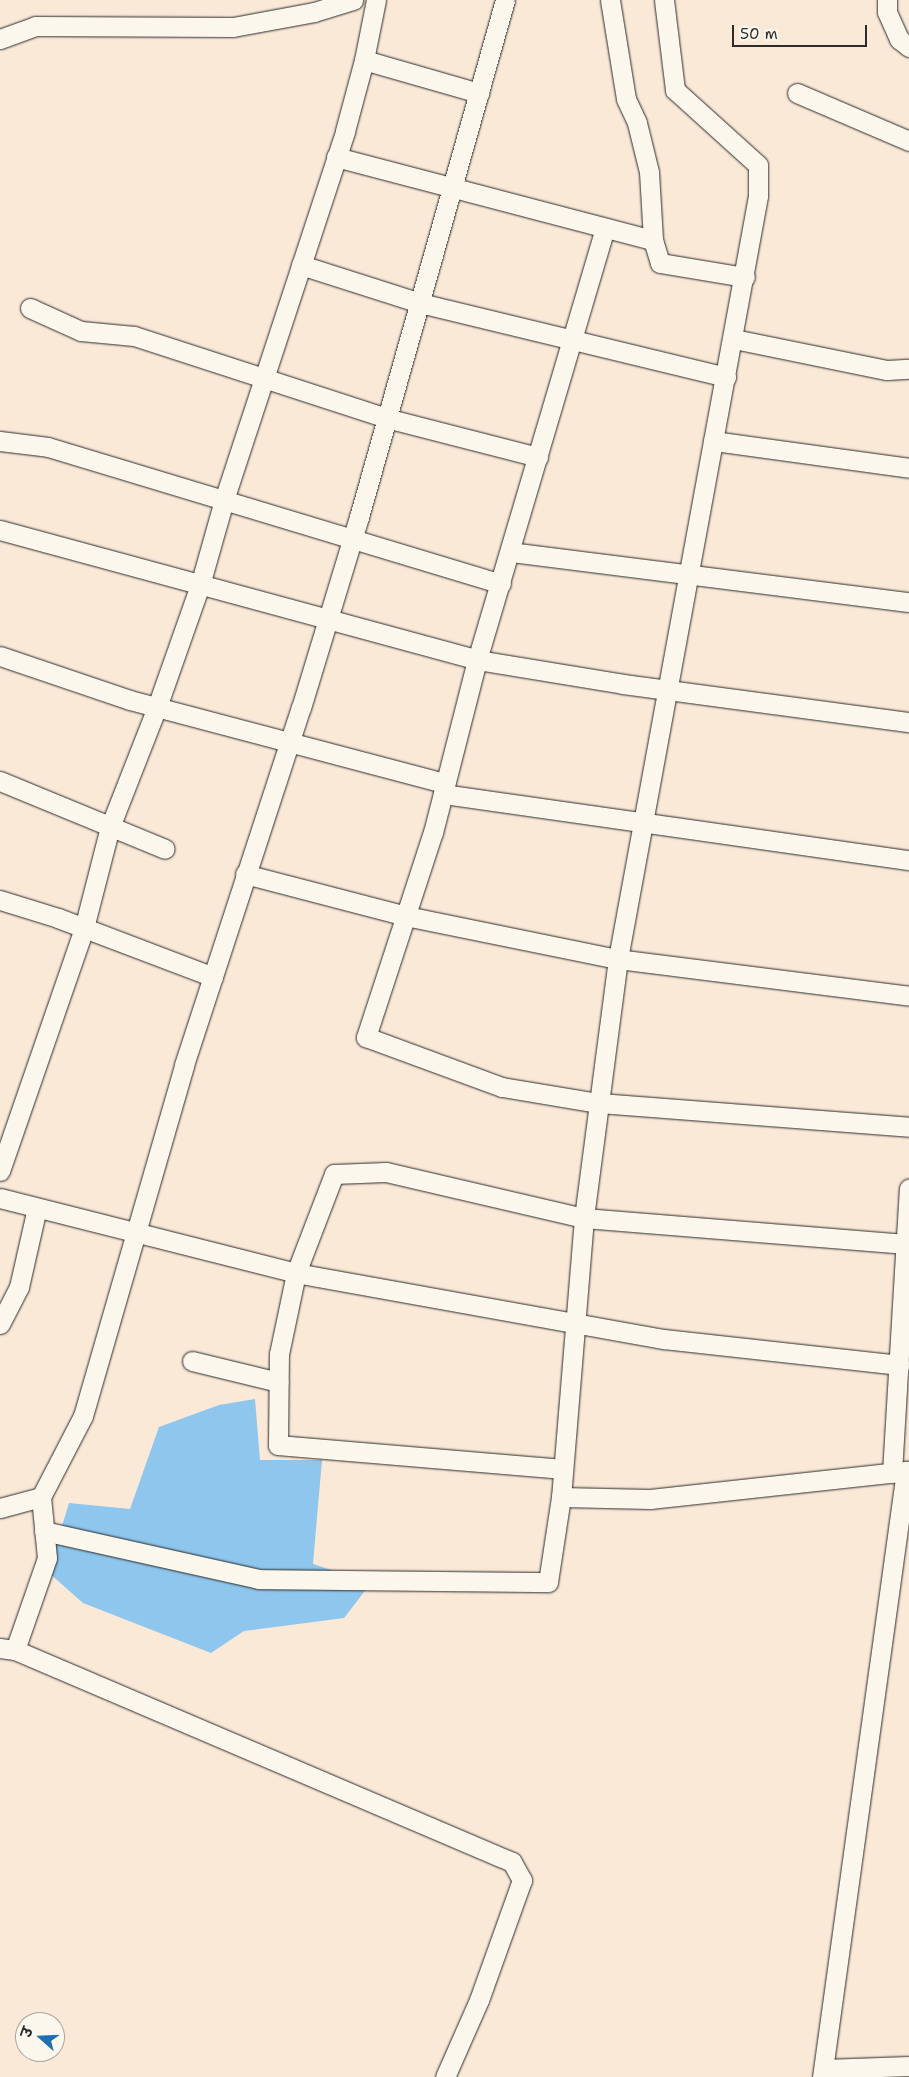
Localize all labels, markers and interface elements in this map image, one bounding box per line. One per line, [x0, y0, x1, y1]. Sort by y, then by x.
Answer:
scale bar [734, 15, 869, 47]
text: 50 m [740, 24, 778, 44]
north arrow [15, 2012, 65, 2062]
text: उ [17, 2025, 37, 2040]

